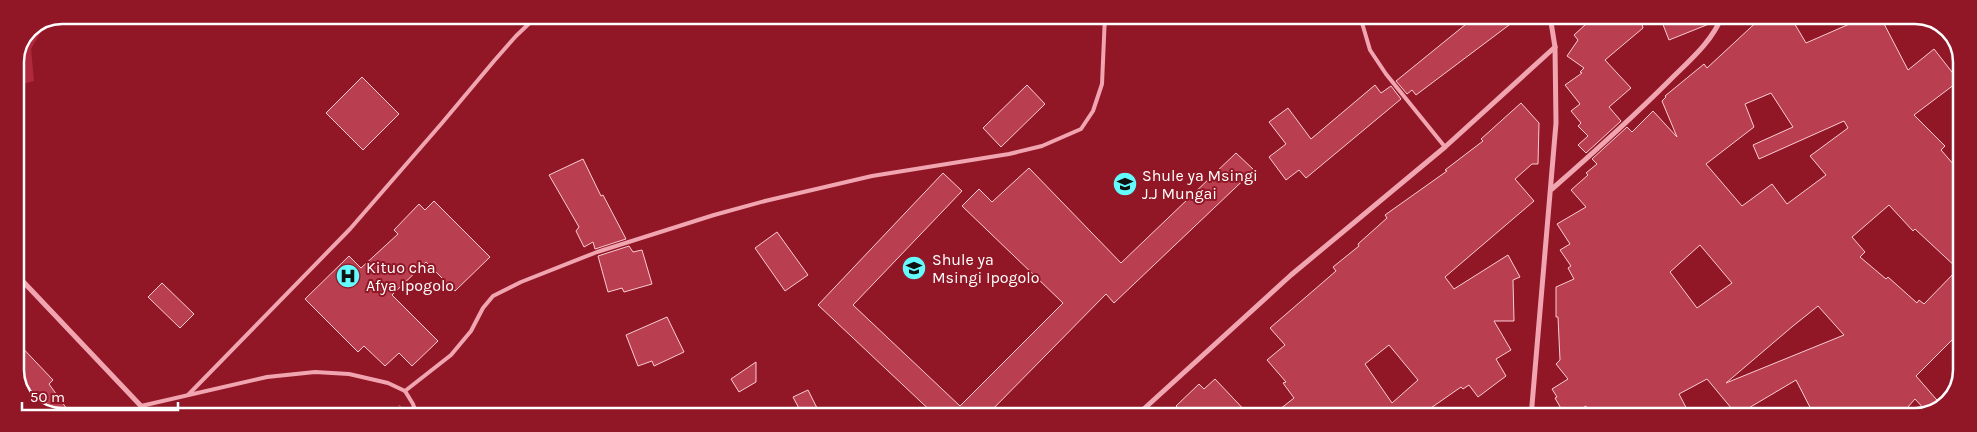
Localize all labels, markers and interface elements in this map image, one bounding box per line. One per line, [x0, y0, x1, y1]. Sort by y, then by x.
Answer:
place label: Shule ya Msingi J.J Mungai [1142, 166, 1258, 203]
school or university icon: Shule ya Msingi J.J Mungai [1112, 171, 1138, 197]
place label: Shule ya Msingi Ipogolo [932, 250, 1040, 287]
school or university icon: Shule ya Msingi Ipogolo [901, 255, 927, 281]
place label: Kituo cha Afya Ipogolo [366, 258, 454, 295]
hospital icon: Kituo cha Afya Ipogolo [335, 263, 361, 289]
scale bar [22, 380, 179, 412]
text: 50 m [30, 388, 65, 406]

